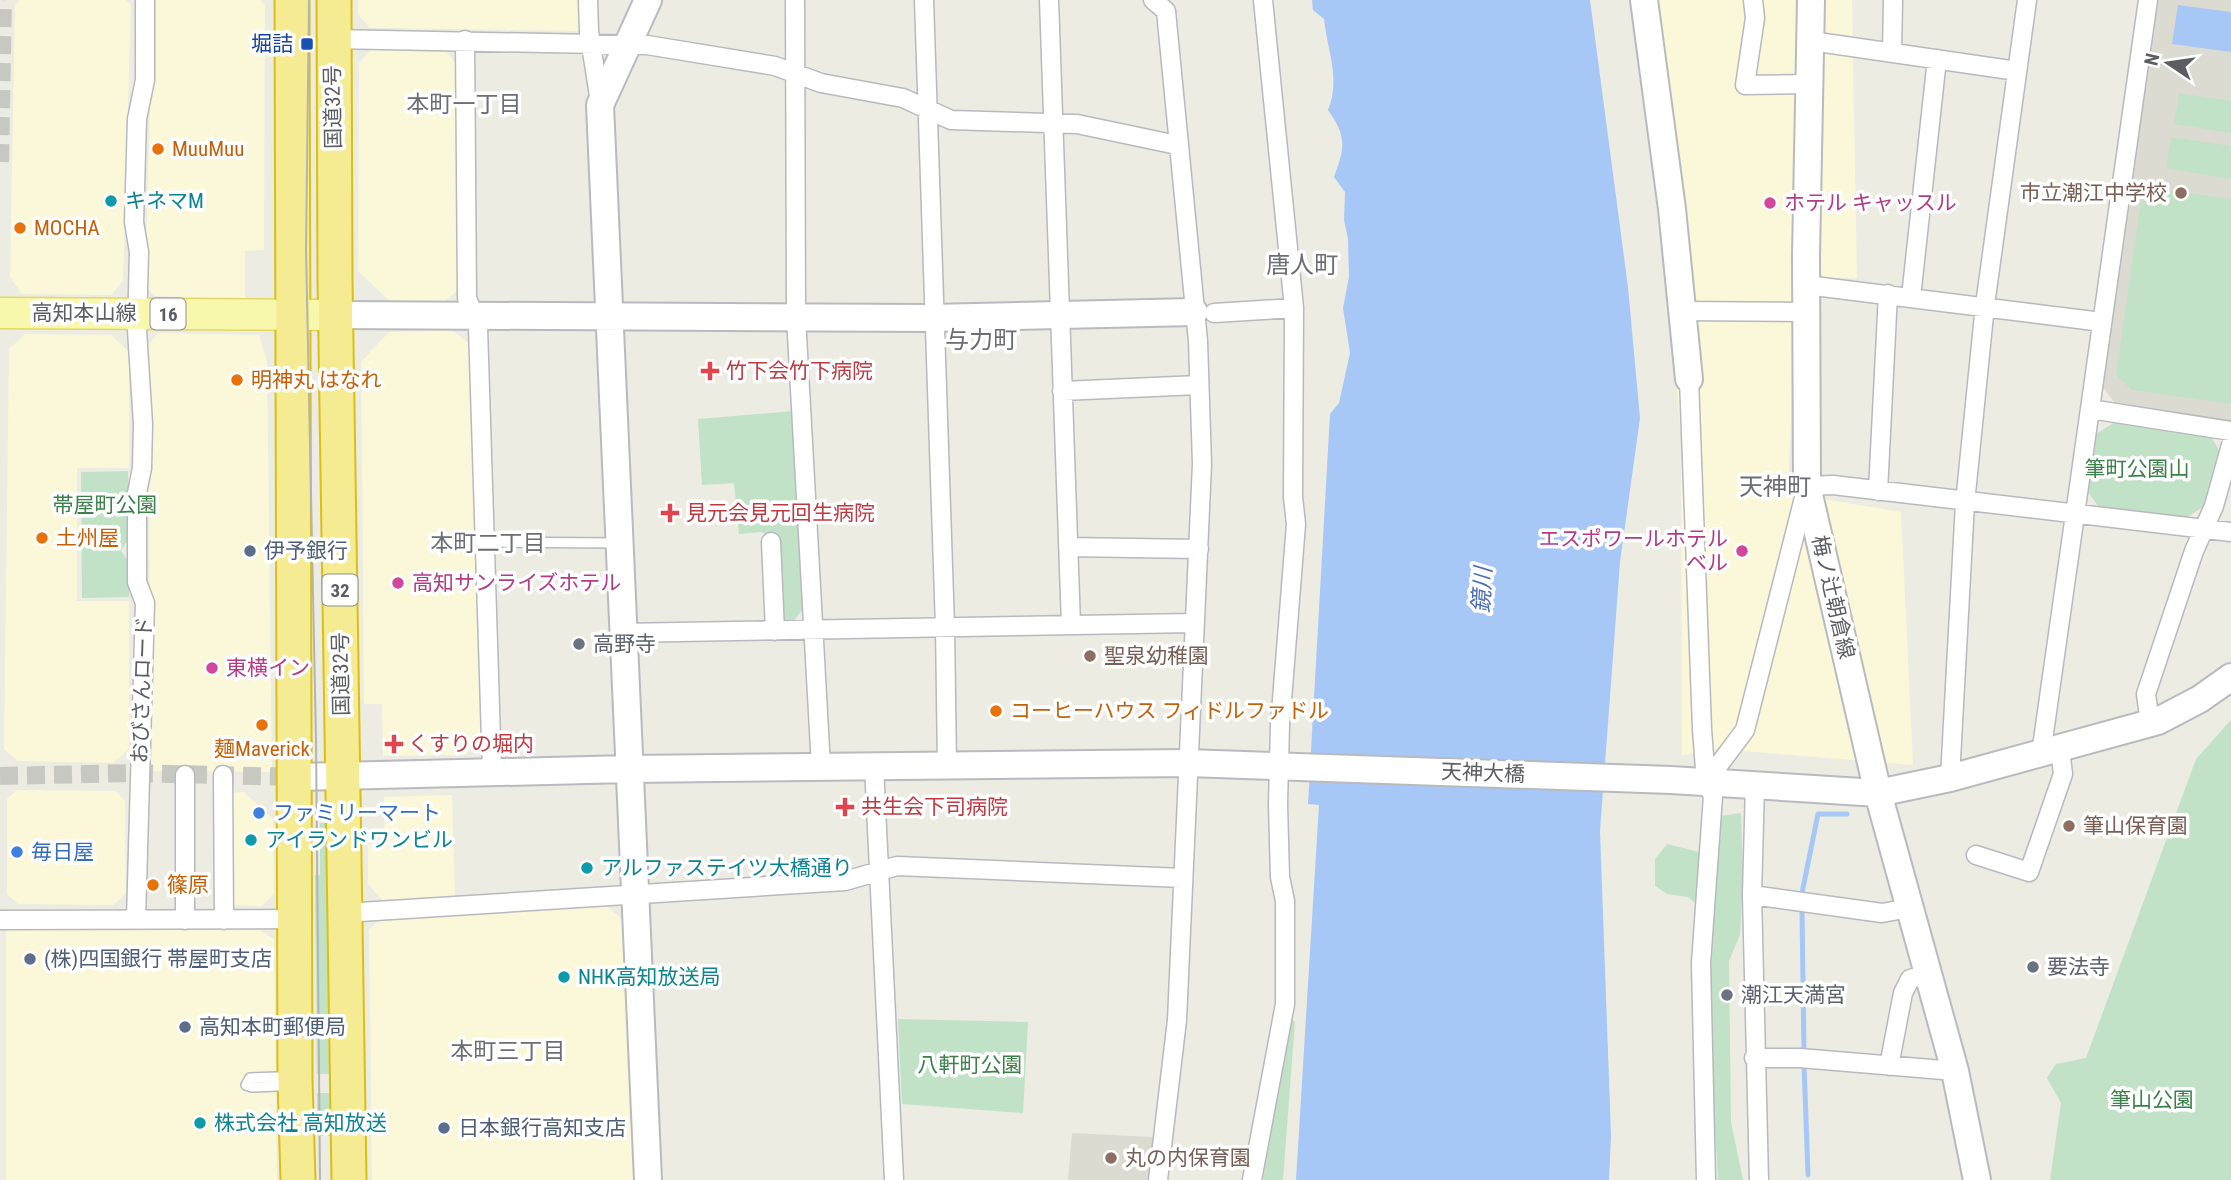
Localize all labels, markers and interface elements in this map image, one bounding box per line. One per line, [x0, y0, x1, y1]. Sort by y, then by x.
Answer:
north arrow [2133, 28, 2203, 98]
place label: 堀詰 [251, 32, 293, 56]
marker: 堀詰 [299, 36, 315, 52]
text: N [2139, 51, 2164, 68]
street label: 国道32号 [320, 65, 346, 149]
district label: 本町一丁目 [407, 91, 522, 118]
place label: MuuMuu [172, 137, 244, 161]
marker: MuuMuu [150, 141, 166, 157]
place label: 市立潮江中学校 [2020, 181, 2167, 205]
marker: 市立潮江中学校 [2173, 185, 2189, 201]
place label: キネマM [125, 189, 204, 213]
place label: ホテル キャッスル [1784, 191, 1957, 215]
marker: キネマM [103, 193, 119, 209]
marker: ホテル キャッスル [1762, 195, 1778, 211]
place label: MOCHA [34, 216, 100, 240]
marker: MOCHA [12, 220, 28, 236]
district label: 唐人町 [1266, 251, 1338, 279]
road number: 16 [150, 298, 186, 330]
street label: 高知本山線 [32, 301, 137, 325]
district label: 与力町 [945, 326, 1017, 354]
place label: 竹下会竹下病院 [726, 359, 873, 383]
marker: 竹下会竹下病院 [700, 361, 720, 381]
place label: 明神丸 はなれ [251, 368, 382, 392]
marker: 明神丸 はなれ [229, 372, 245, 388]
park label: 筆町公園山 [2085, 457, 2190, 481]
district label: 天神町 [1739, 473, 1811, 501]
park label: 帯屋町公園 [53, 493, 158, 517]
place label: 見元会見元回生病院 [686, 501, 875, 525]
marker: 見元会見元回生病院 [660, 503, 680, 523]
place label: 土州屋 [56, 526, 119, 550]
place label: エスポワールホテル ベル [1539, 527, 1728, 575]
marker: 土州屋 [34, 530, 50, 546]
district label: 本町二丁目 [431, 530, 546, 557]
street label: 梅ノ辻朝倉線 [1807, 533, 1859, 661]
place label: 伊予銀行 [264, 539, 348, 563]
marker: 伊予銀行 [242, 543, 258, 559]
marker: エスポワールホテル ベル [1734, 543, 1750, 559]
water label: 鏡川 [1468, 563, 1497, 614]
place label: 高知サンライズホテル [412, 571, 621, 595]
road number: 32 [322, 575, 358, 606]
marker: 高知サンライズホテル [390, 575, 406, 591]
street label: おびさんロード [127, 616, 157, 764]
street label: 国道32号 [328, 632, 354, 716]
place label: 高野寺 [593, 632, 656, 656]
marker: 高野寺 [571, 636, 587, 652]
place label: 聖泉幼稚園 [1104, 644, 1209, 668]
marker: 聖泉幼稚園 [1082, 648, 1098, 664]
place label: 東横イン [226, 656, 310, 680]
marker: 東横イン [204, 660, 220, 676]
place label: コーヒーハウス フィドルファドル [1010, 699, 1329, 723]
marker: コーヒーハウス フィドルファドル [988, 703, 1004, 719]
marker: 麺Maverick [254, 717, 270, 733]
place label: くすりの堀内 [408, 732, 534, 756]
marker: くすりの堀内 [386, 736, 402, 752]
place label: 麺Maverick [214, 737, 310, 761]
street label: 天神大橋 [1441, 760, 1525, 786]
place label: 共生会下司病院 [861, 795, 1008, 819]
marker: 共生会下司病院 [835, 797, 855, 817]
place label: ファミリーマート [273, 801, 441, 825]
marker: ファミリーマート [251, 805, 267, 821]
place label: 筆山保育園 [2083, 814, 2188, 838]
marker: 筆山保育園 [2061, 818, 2077, 834]
place label: アイランドワンビル [265, 828, 453, 852]
marker: アイランドワンビル [243, 832, 259, 848]
place label: 毎日屋 [31, 840, 94, 864]
marker: 毎日屋 [9, 844, 25, 860]
place label: アルファステイツ大橋通り [601, 856, 853, 880]
marker: アルファステイツ大橋通り [579, 860, 595, 876]
place label: 篠原 [167, 873, 209, 897]
marker: 篠原 [145, 877, 161, 893]
place label: (株)四国銀行 帯屋町支店 [44, 947, 272, 971]
marker: (株)四国銀行 帯屋町支店 [22, 951, 38, 967]
place label: 要法寺 [2047, 955, 2110, 979]
marker: 要法寺 [2025, 959, 2041, 975]
place label: NHK高知放送局 [578, 965, 721, 989]
marker: NHK高知放送局 [556, 969, 572, 985]
place label: 潮江天満宮 [1741, 983, 1846, 1007]
marker: 潮江天満宮 [1719, 987, 1735, 1003]
place label: 高知本町郵便局 [199, 1015, 346, 1039]
marker: 高知本町郵便局 [177, 1019, 193, 1035]
district label: 本町三丁目 [451, 1038, 566, 1065]
park label: 八軒町公園 [918, 1053, 1023, 1077]
park label: 筆山公園 [2110, 1088, 2194, 1112]
place label: 株式会社 高知放送 [214, 1111, 387, 1135]
marker: 株式会社 高知放送 [192, 1115, 208, 1131]
place label: 日本銀行高知支店 [458, 1116, 626, 1140]
marker: 日本銀行高知支店 [436, 1120, 452, 1136]
place label: 丸の内保育園 [1125, 1146, 1251, 1170]
marker: 丸の内保育園 [1103, 1150, 1119, 1166]

